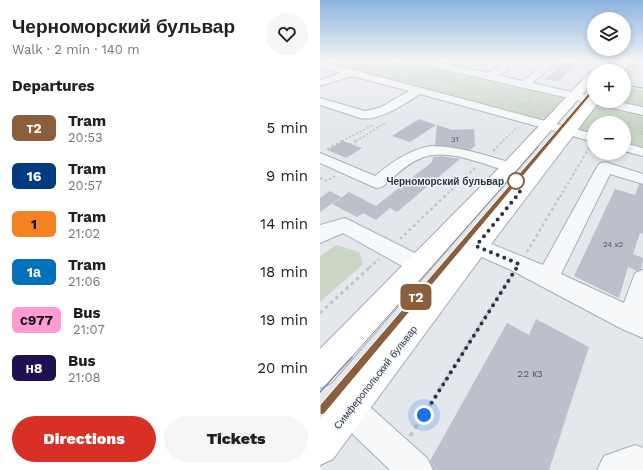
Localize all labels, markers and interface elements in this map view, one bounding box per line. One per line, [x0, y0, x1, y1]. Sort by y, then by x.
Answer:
map controls [587, 12, 631, 160]
button: layers [587, 12, 631, 56]
button: heart [266, 13, 308, 55]
text: Черноморский бульвар [12, 15, 235, 38]
text: Walk · 2 min · 140 m [12, 42, 140, 57]
button: + [587, 64, 631, 108]
text: Departures [12, 77, 95, 95]
text: Tram [68, 112, 106, 130]
button: − [587, 116, 631, 160]
text: 5 min [267, 119, 308, 137]
text: т2 [26, 120, 42, 136]
text: 20:53 [68, 130, 103, 145]
house number: 31 [451, 135, 459, 144]
text: Tram [68, 160, 106, 178]
text: 9 min [266, 167, 308, 185]
text: 16 [27, 168, 41, 184]
marker: Черноморский бульвар [507, 172, 525, 190]
place label: Черноморский бульвар [386, 176, 504, 187]
text: 20:57 [68, 178, 102, 193]
text: Tram [68, 208, 106, 226]
text: 14 min [260, 215, 308, 233]
text: 1 [31, 216, 37, 232]
text: 21:02 [68, 226, 100, 241]
house number: 24 к2 [603, 240, 623, 249]
text: Tram [68, 256, 106, 274]
text: 18 min [260, 263, 308, 281]
text: 1а [27, 264, 41, 280]
text: 21:06 [68, 274, 101, 289]
line badge: т2 [398, 284, 434, 310]
text: т2 [408, 289, 424, 305]
text: Bus [73, 304, 101, 322]
text: 19 min [260, 311, 308, 329]
text: с977 [20, 312, 53, 328]
text: 21:07 [73, 322, 105, 337]
street label: Симферопольский бульвар [332, 323, 419, 431]
text: Bus [68, 352, 96, 370]
text: 20 min [257, 359, 308, 377]
text: н8 [25, 360, 43, 376]
house number: 22 к3 [517, 368, 543, 379]
text: 21:08 [68, 370, 101, 385]
your location [414, 405, 434, 425]
button: Directions [12, 416, 156, 462]
button: Tickets [164, 416, 308, 462]

